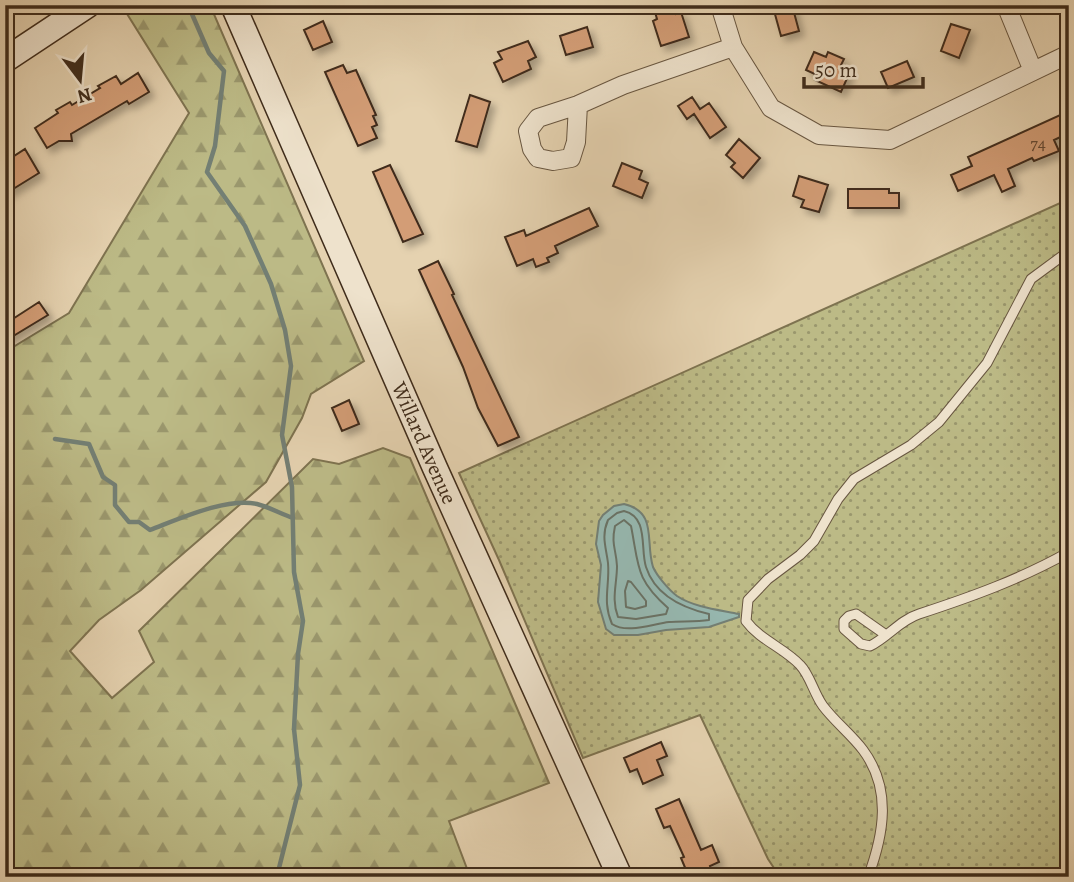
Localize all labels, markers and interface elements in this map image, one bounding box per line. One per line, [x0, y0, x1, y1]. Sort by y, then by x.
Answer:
north arrow [46, 46, 116, 116]
scale bar [804, 46, 923, 90]
text: 50 m [815, 56, 857, 84]
text: N [74, 81, 95, 110]
house number: 74 [1030, 131, 1046, 155]
street label: Willard Avenue [385, 377, 463, 509]

